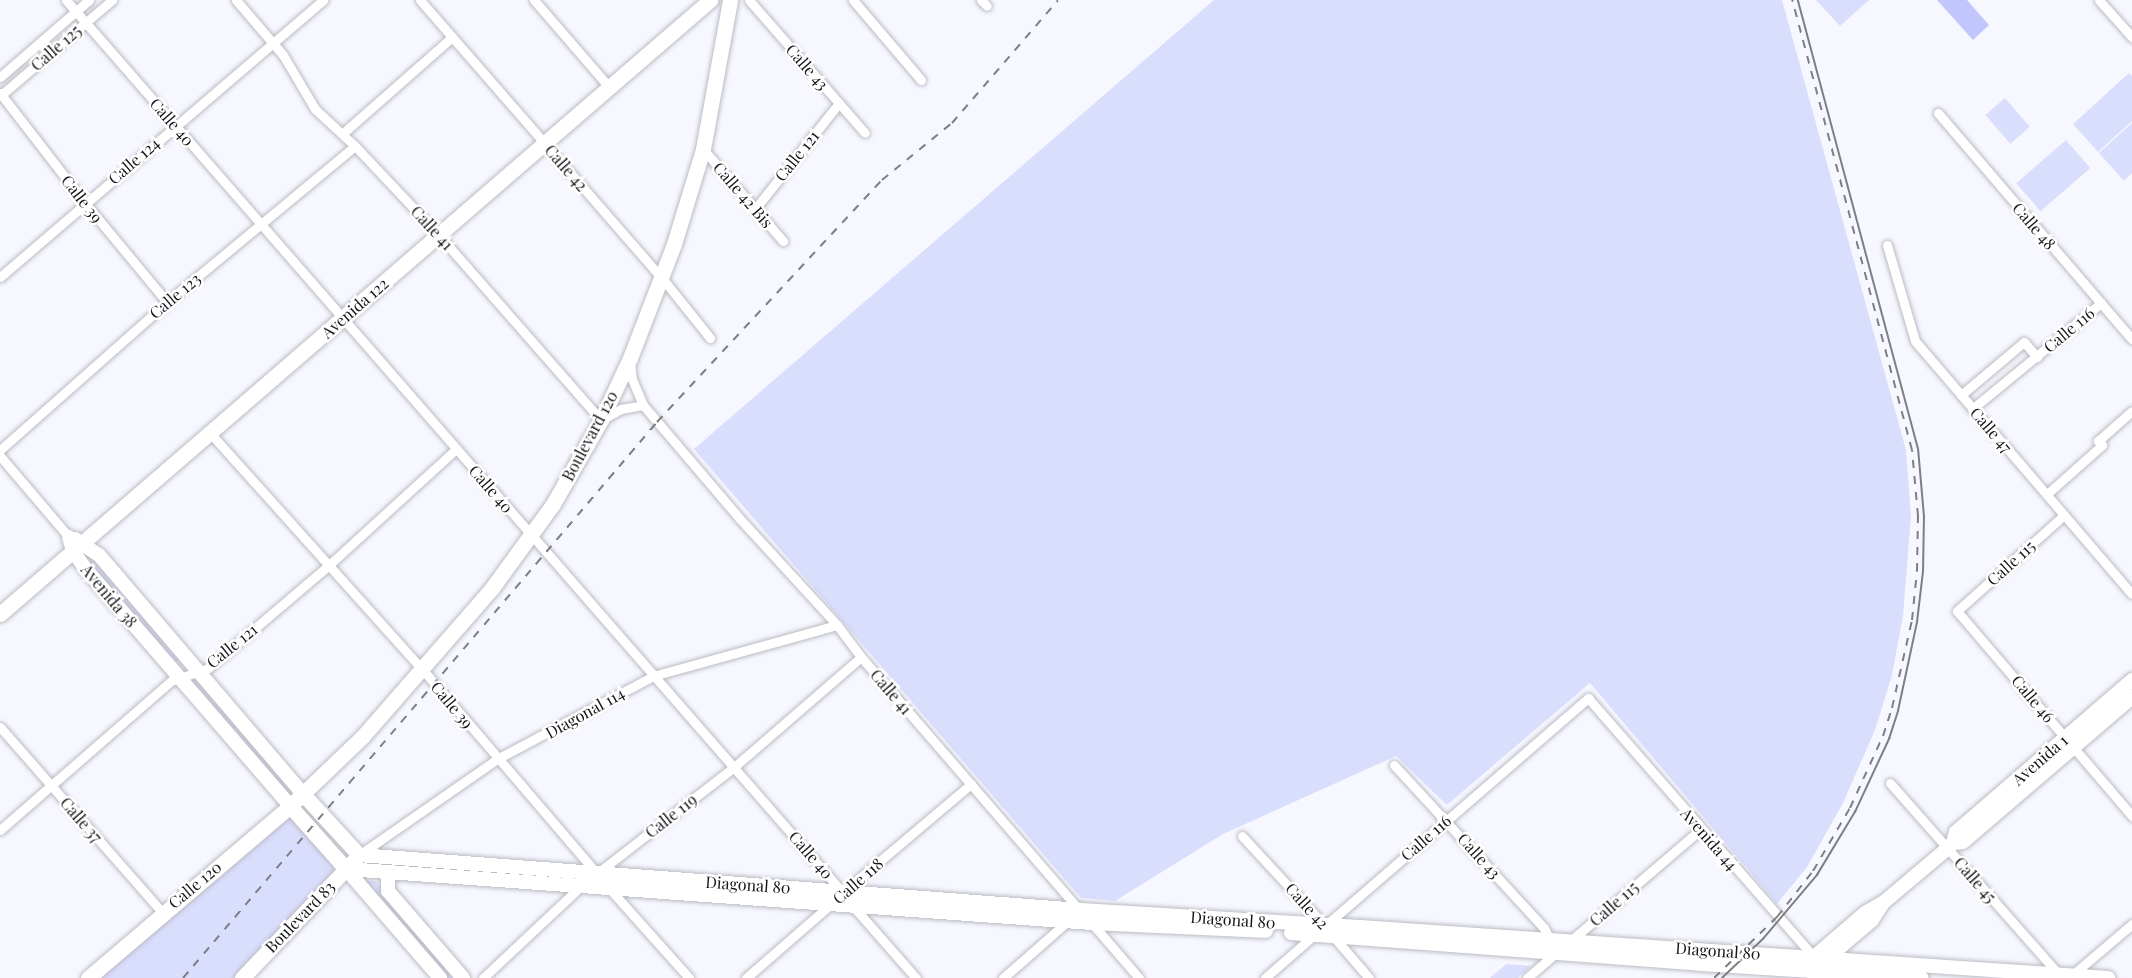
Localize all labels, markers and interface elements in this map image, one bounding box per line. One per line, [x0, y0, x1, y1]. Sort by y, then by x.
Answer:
street label: Calle 125 [27, 21, 85, 75]
street label: Calle 43 [782, 40, 832, 94]
street label: Calle 40 [146, 94, 198, 150]
street label: Calle 121 [771, 127, 823, 185]
street label: Calle 124 [104, 134, 164, 188]
street label: Calle 42 [541, 141, 591, 195]
street label: Calle 42 Bis [709, 158, 777, 232]
street label: Calle 39 [57, 171, 107, 227]
street label: Calle 48 [2008, 198, 2060, 254]
street label: Calle 41 [407, 202, 457, 254]
street label: Calle 123 [146, 269, 204, 323]
street label: Avenida 122 [318, 274, 392, 342]
street label: Calle 116 [2040, 303, 2098, 357]
street label: Boulevard 120 [558, 388, 622, 484]
street label: Calle 47 [1966, 403, 2016, 457]
street label: Calle 40 [465, 461, 517, 517]
street label: Calle 115 [1983, 536, 2039, 590]
street label: Avenida 38 [77, 560, 141, 632]
street label: Calle 121 [203, 620, 261, 672]
street label: Calle 41 [866, 665, 916, 719]
street label: Calle 46 [2008, 671, 2058, 727]
street label: Calle 39 [427, 678, 477, 732]
street label: Diagonal 114 [542, 683, 628, 743]
street label: Avenida 1 [2008, 731, 2072, 789]
street label: Calle 119 [641, 790, 701, 842]
street label: Calle 37 [56, 793, 106, 847]
street label: Avenida 44 [1676, 804, 1742, 874]
street label: Calle 116 [1397, 811, 1455, 865]
street label: Calle 40 [785, 827, 837, 883]
street label: Calle 43 [1454, 829, 1504, 883]
street label: Calle 45 [1950, 853, 2000, 907]
street label: Calle 118 [829, 854, 887, 908]
street label: Calle 120 [165, 857, 225, 913]
street label: Diagonal 80 [705, 872, 791, 898]
street label: Boulevard 83 [261, 877, 339, 957]
street label: Calle 115 [1586, 878, 1642, 930]
street label: Calle 42 [1281, 879, 1333, 933]
street label: Diagonal 80 [1190, 907, 1276, 933]
street label: Diagonal 80 [1675, 938, 1761, 964]

